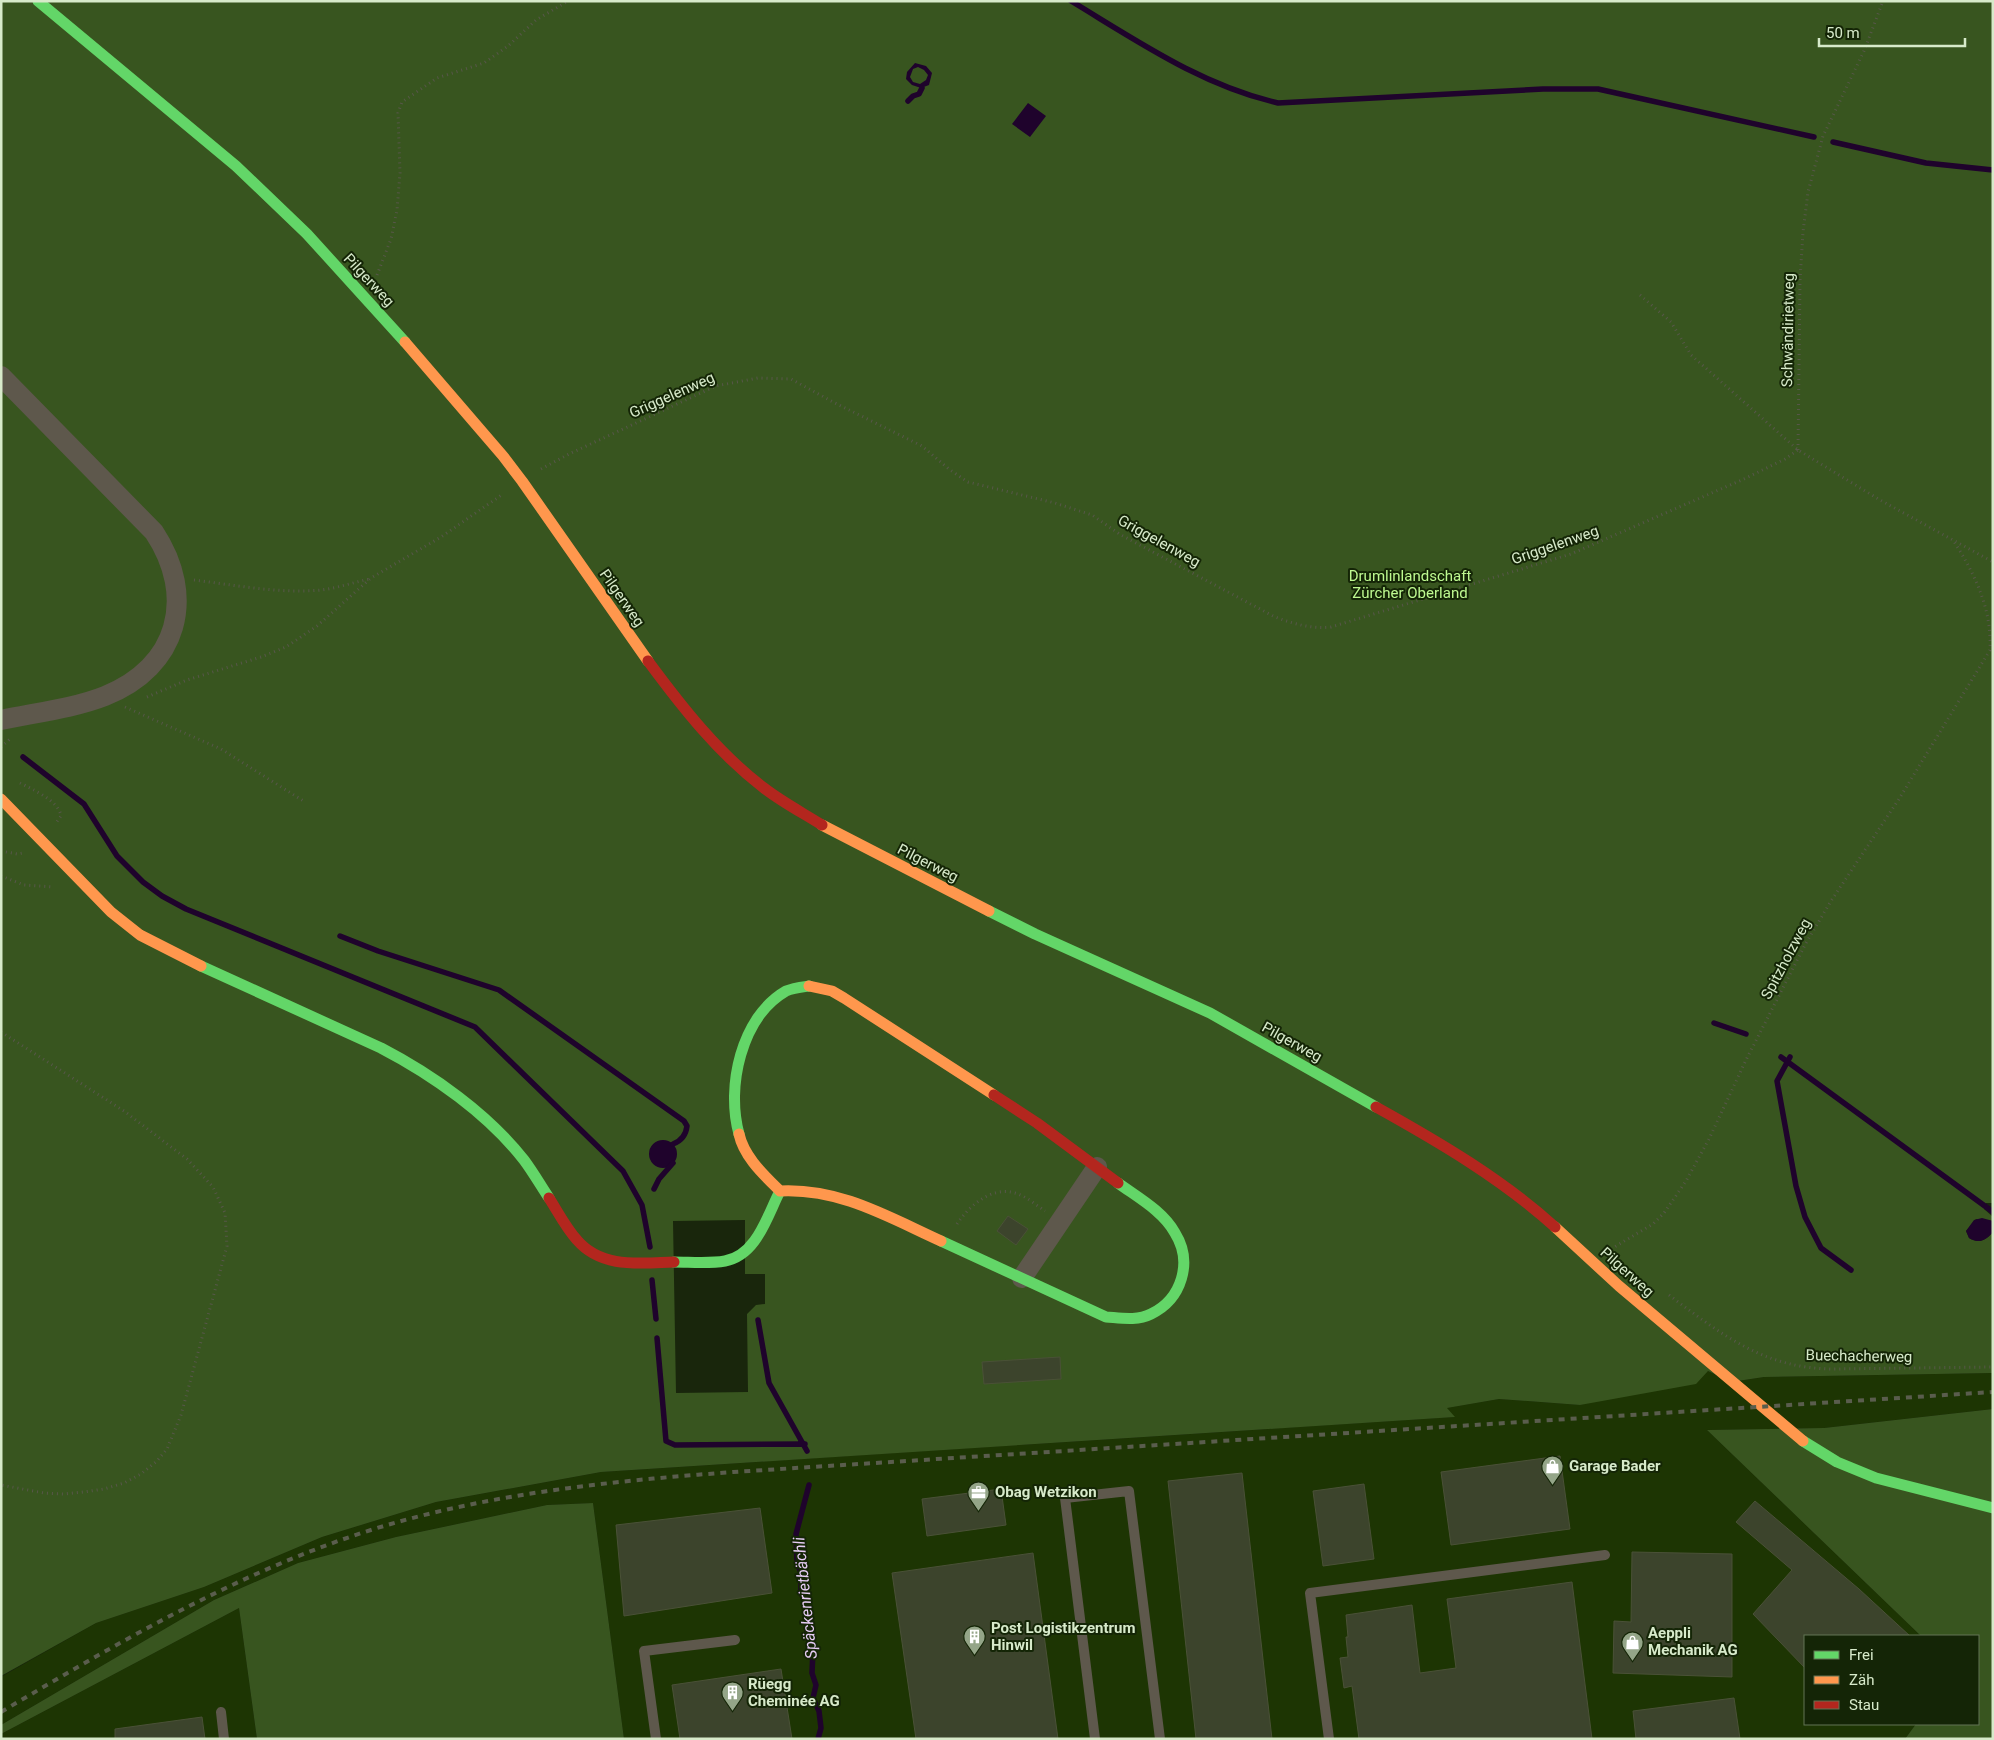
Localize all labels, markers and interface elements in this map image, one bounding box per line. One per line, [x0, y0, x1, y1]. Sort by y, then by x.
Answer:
scale bar [1819, 15, 1965, 47]
text: 50 m [1826, 24, 1860, 42]
street label: Pilgerweg [340, 250, 398, 310]
street label: Schwändirietweg [1778, 273, 1798, 387]
street label: Griggelenweg [627, 368, 717, 422]
street label: Griggelenweg [1115, 511, 1203, 571]
street label: Griggelenweg [1509, 522, 1601, 568]
street label: Pilgerweg [596, 566, 648, 630]
park label: Drumlinlandschaft Zürcher Oberland [1349, 567, 1471, 602]
street label: Pilgerweg [895, 840, 961, 886]
street label: Spitzholzweg [1757, 916, 1815, 1002]
street label: Pilgerweg [1259, 1018, 1325, 1066]
street label: Pilgerweg [1596, 1243, 1658, 1301]
street label: Buechacherweg [1805, 1346, 1913, 1366]
shop icon: Garage Bader [1541, 1454, 1565, 1485]
place label: Garage Bader [1569, 1457, 1661, 1475]
office icon: Obag Wetzikon [967, 1480, 991, 1511]
place label: Obag Wetzikon [995, 1483, 1097, 1501]
water label: Späckenrietbächli [789, 1536, 821, 1660]
place label: Post Logistikzentrum Hinwil [991, 1619, 1135, 1654]
place label: Aeppli Mechanik AG [1648, 1624, 1738, 1659]
building icon: Post Logistikzentrum Hinwil [963, 1625, 987, 1656]
shop icon: Aeppli Mechanik AG [1620, 1630, 1644, 1661]
legend [1804, 1635, 1979, 1725]
text: Frei [1849, 1646, 1874, 1664]
text: Zäh [1849, 1671, 1874, 1689]
place label: Rüegg Cheminée AG [748, 1675, 840, 1710]
building icon: Rüegg Cheminée AG [720, 1681, 744, 1712]
text: Stau [1849, 1696, 1879, 1714]

